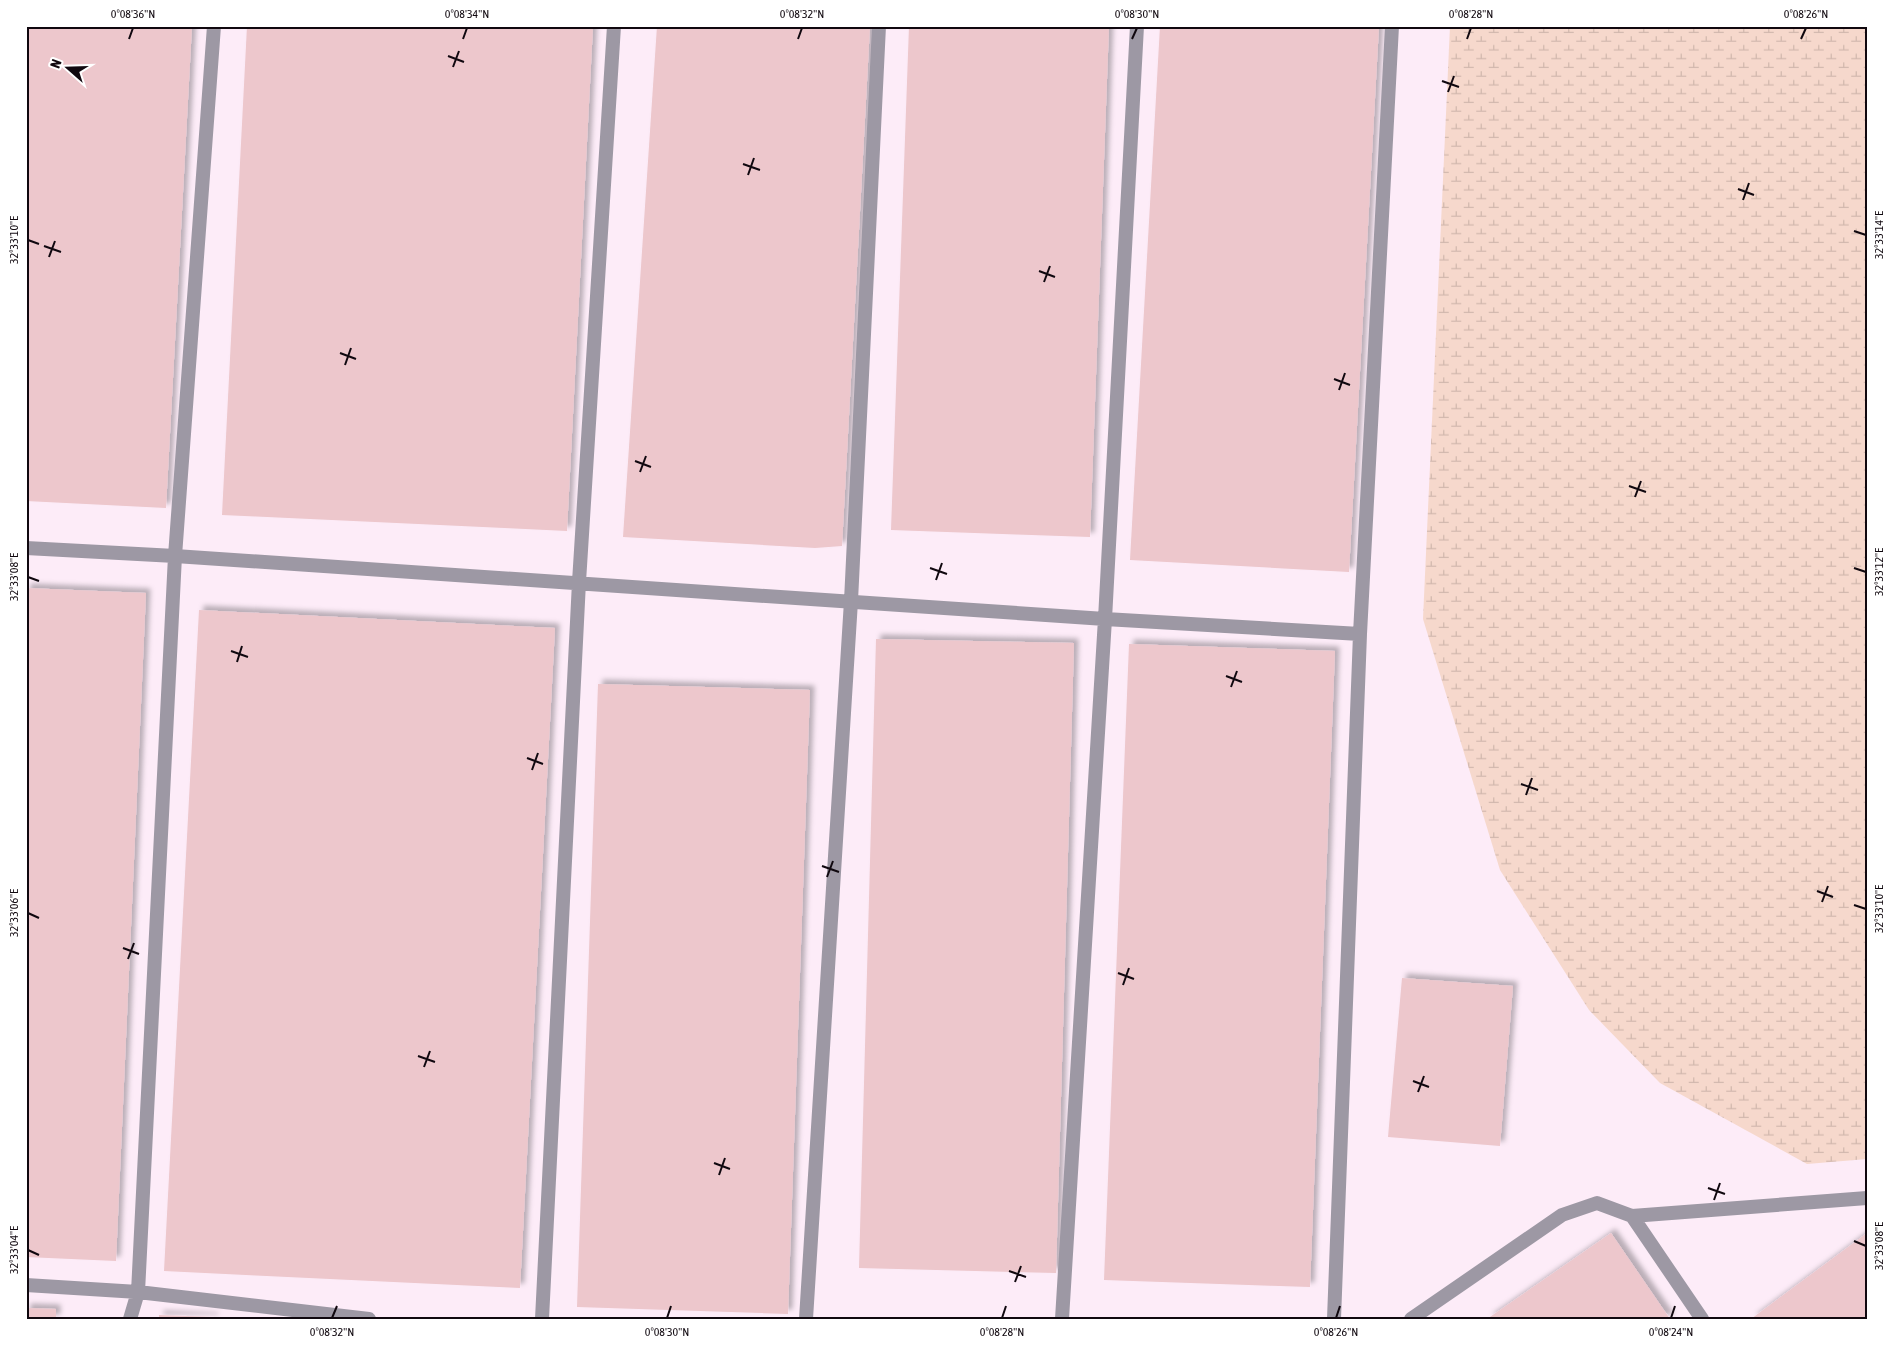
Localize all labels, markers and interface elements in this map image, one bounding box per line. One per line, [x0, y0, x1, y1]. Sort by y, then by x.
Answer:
text: 0°08'36"N [111, 7, 155, 21]
text: 0°08'34"N [445, 7, 489, 21]
text: 0°08'32"N [780, 7, 824, 21]
text: 0°08'30"N [1115, 7, 1159, 21]
text: 0°08'28"N [1449, 7, 1493, 21]
text: 0°08'26"N [1784, 7, 1828, 21]
north arrow [42, 42, 92, 92]
text: N [47, 57, 65, 70]
text: 32°33'14"E [1872, 211, 1886, 259]
text: 32°33'10"E [7, 216, 21, 264]
text: 32°33'12"E [1872, 548, 1886, 596]
text: 32°33'08"E [7, 553, 21, 601]
text: 32°33'10"E [1872, 885, 1886, 933]
text: 32°33'06"E [7, 889, 21, 937]
text: 32°33'08"E [1872, 1222, 1886, 1270]
text: 32°33'04"E [7, 1226, 21, 1274]
text: 0°08'32"N [310, 1325, 354, 1339]
text: 0°08'30"N [645, 1325, 689, 1339]
text: 0°08'28"N [980, 1325, 1024, 1339]
text: 0°08'26"N [1314, 1325, 1358, 1339]
text: 0°08'24"N [1649, 1325, 1693, 1339]

